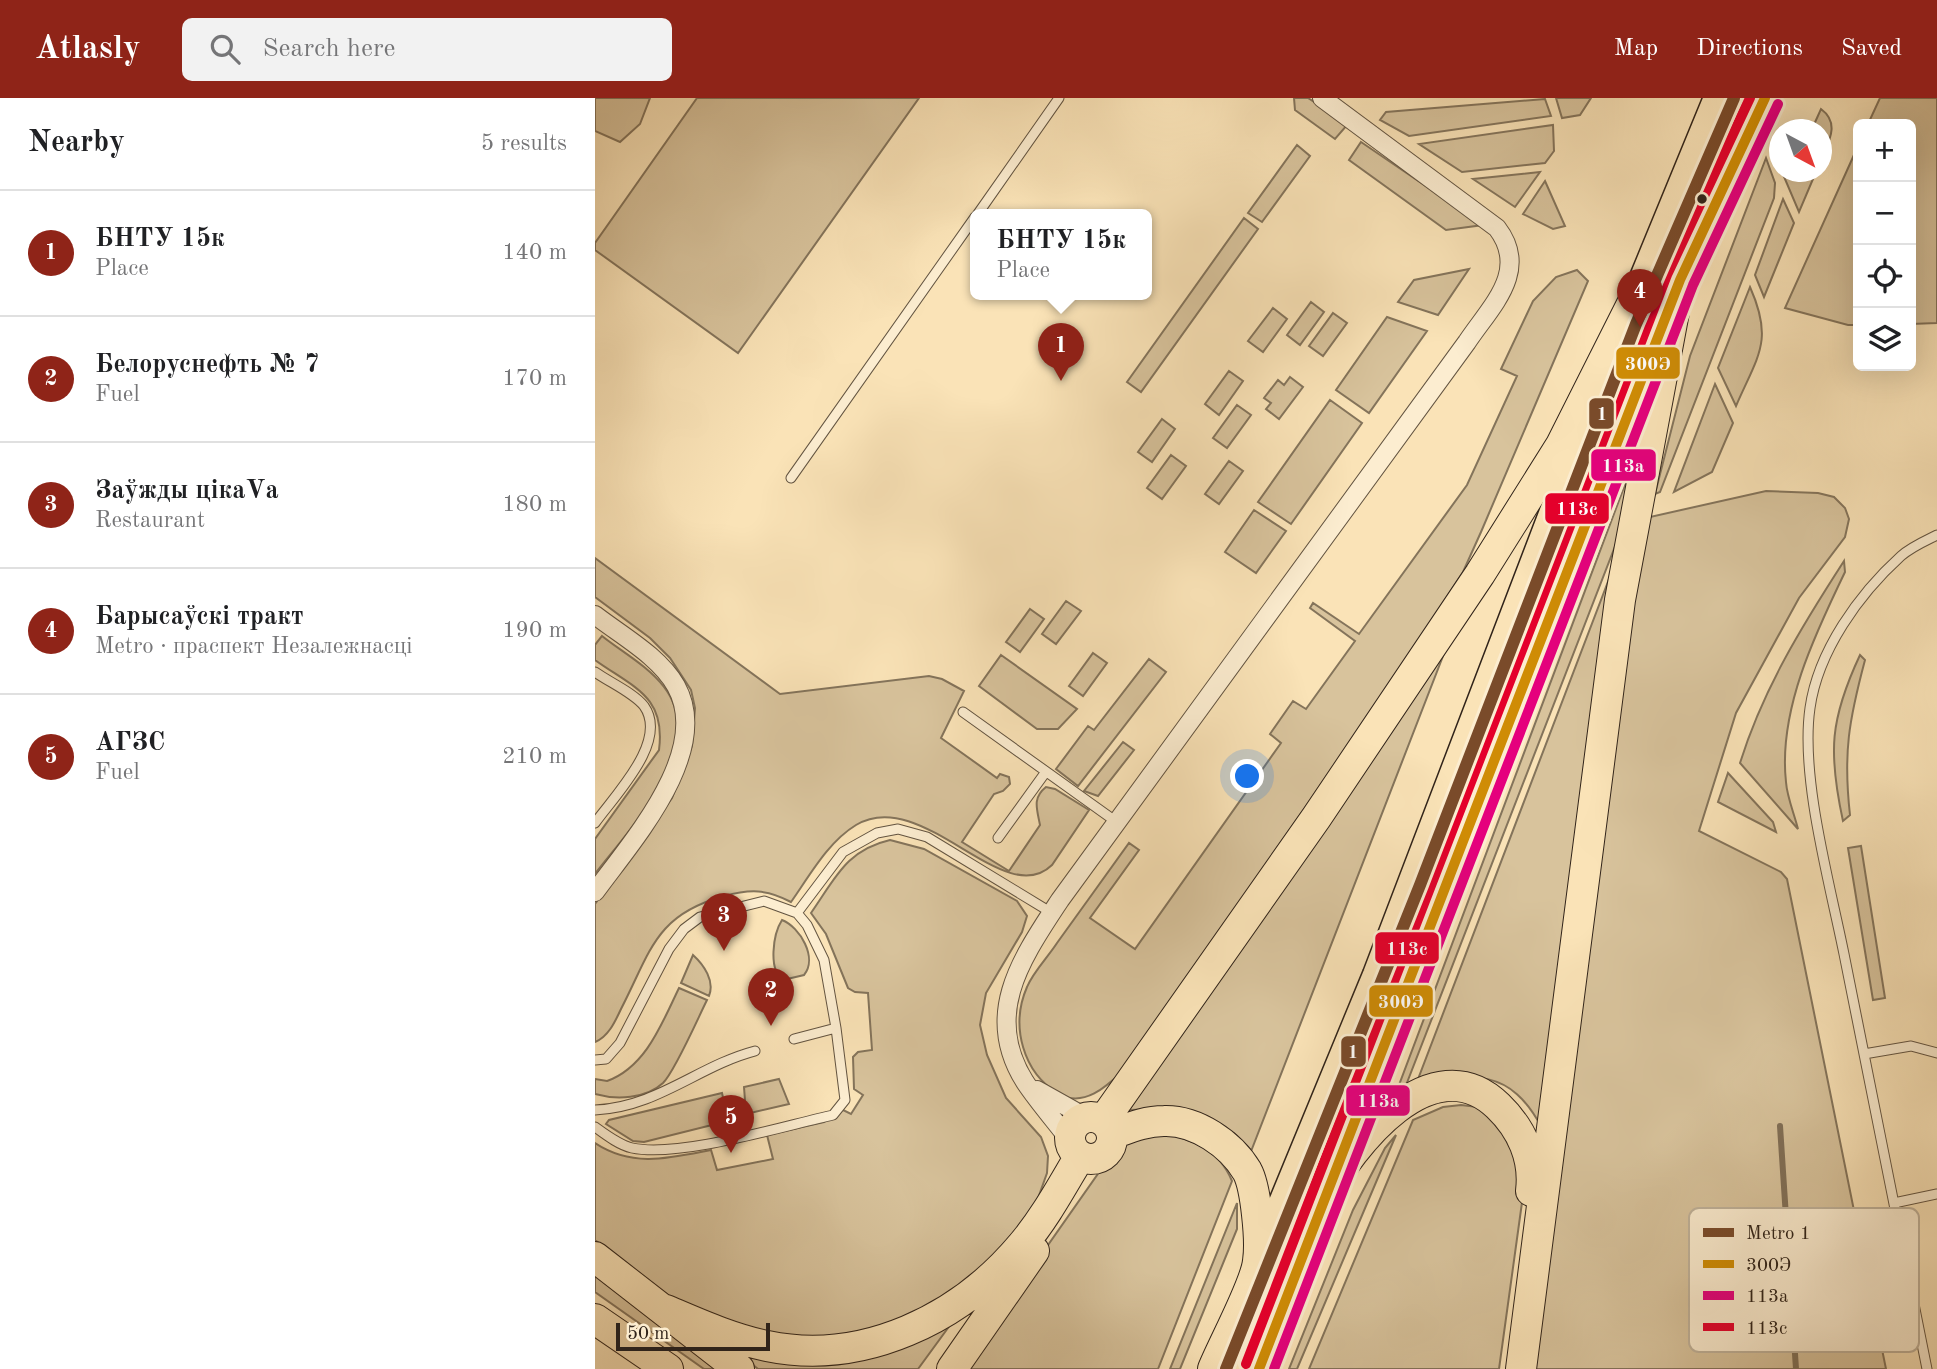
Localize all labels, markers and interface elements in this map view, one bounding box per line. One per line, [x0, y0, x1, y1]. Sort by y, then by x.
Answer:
search box [182, 18, 672, 81]
icon: search [206, 30, 244, 68]
text: Atlasly [35, 33, 140, 66]
text: Search here [262, 36, 396, 62]
text: Map [1614, 37, 1658, 61]
text: Directions [1696, 37, 1803, 61]
text: Saved [1841, 37, 1902, 61]
north arrow [1769, 119, 1832, 182]
map controls [1853, 119, 1916, 371]
button: + [1853, 119, 1916, 182]
text: Nearby [28, 128, 125, 158]
text: 5 results [481, 132, 567, 155]
button: − [1853, 182, 1916, 245]
unlabelled marker [1695, 192, 1709, 206]
popup [970, 209, 1152, 300]
text: БНТУ 15к [95, 226, 225, 252]
text: БНТУ 15к [996, 228, 1126, 254]
text: 1 [44, 241, 58, 264]
text: 140 m [502, 241, 567, 264]
button: locate [1853, 245, 1916, 308]
text: Place [95, 257, 149, 280]
text: Place [996, 259, 1050, 282]
pin: 4 [1617, 269, 1663, 327]
button: layers [1853, 308, 1916, 371]
pin: 1 [1038, 323, 1084, 381]
line badge: 300Э [1615, 346, 1681, 380]
text: Белоруснефть № 7 [95, 352, 319, 378]
text: 300Э [1625, 356, 1671, 375]
text: 2 [44, 367, 58, 390]
text: 170 m [502, 367, 567, 390]
text: Fuel [95, 383, 140, 406]
line badge: 1 [1588, 397, 1615, 430]
text: 1 [1596, 406, 1608, 425]
line badge: 113а [1590, 448, 1657, 482]
text: 113а [1602, 458, 1645, 477]
text: Заўжды цікаVа [95, 478, 279, 504]
line badge: 113с [1544, 492, 1610, 525]
text: 3 [44, 493, 58, 516]
text: 180 m [502, 493, 567, 516]
text: 113с [1556, 501, 1598, 520]
text: Restaurant [95, 509, 205, 532]
text: Барысаўскі тракт [95, 604, 303, 630]
text: 4 [44, 619, 58, 642]
text: 190 m [502, 619, 567, 642]
text: Metro · праспект Незалежнасці [95, 635, 413, 658]
text: АГЗС [95, 730, 165, 756]
text: 5 [44, 745, 58, 768]
text: 210 m [502, 745, 567, 768]
your location [1230, 759, 1264, 793]
text: Fuel [95, 761, 140, 784]
pin: 3 [701, 893, 747, 951]
line badge: 113с [1374, 931, 1440, 965]
text: 113с [1386, 941, 1428, 960]
pin: 2 [748, 968, 794, 1026]
line badge: 300Э [1368, 984, 1434, 1018]
text: 300Э [1378, 994, 1424, 1013]
line badge: 1 [1340, 1035, 1367, 1068]
text: 1 [1347, 1044, 1359, 1063]
line badge: 113а [1345, 1084, 1411, 1117]
text: 113а [1357, 1093, 1400, 1112]
pin: 5 [708, 1095, 754, 1153]
legend [1689, 1208, 1919, 1352]
text: Metro 1 [1746, 1225, 1811, 1244]
text: 300Э [1746, 1257, 1791, 1276]
text: 113а [1746, 1288, 1789, 1307]
scale bar [616, 1320, 770, 1352]
text: 113с [1746, 1320, 1787, 1339]
text: 50 m [627, 1325, 669, 1344]

